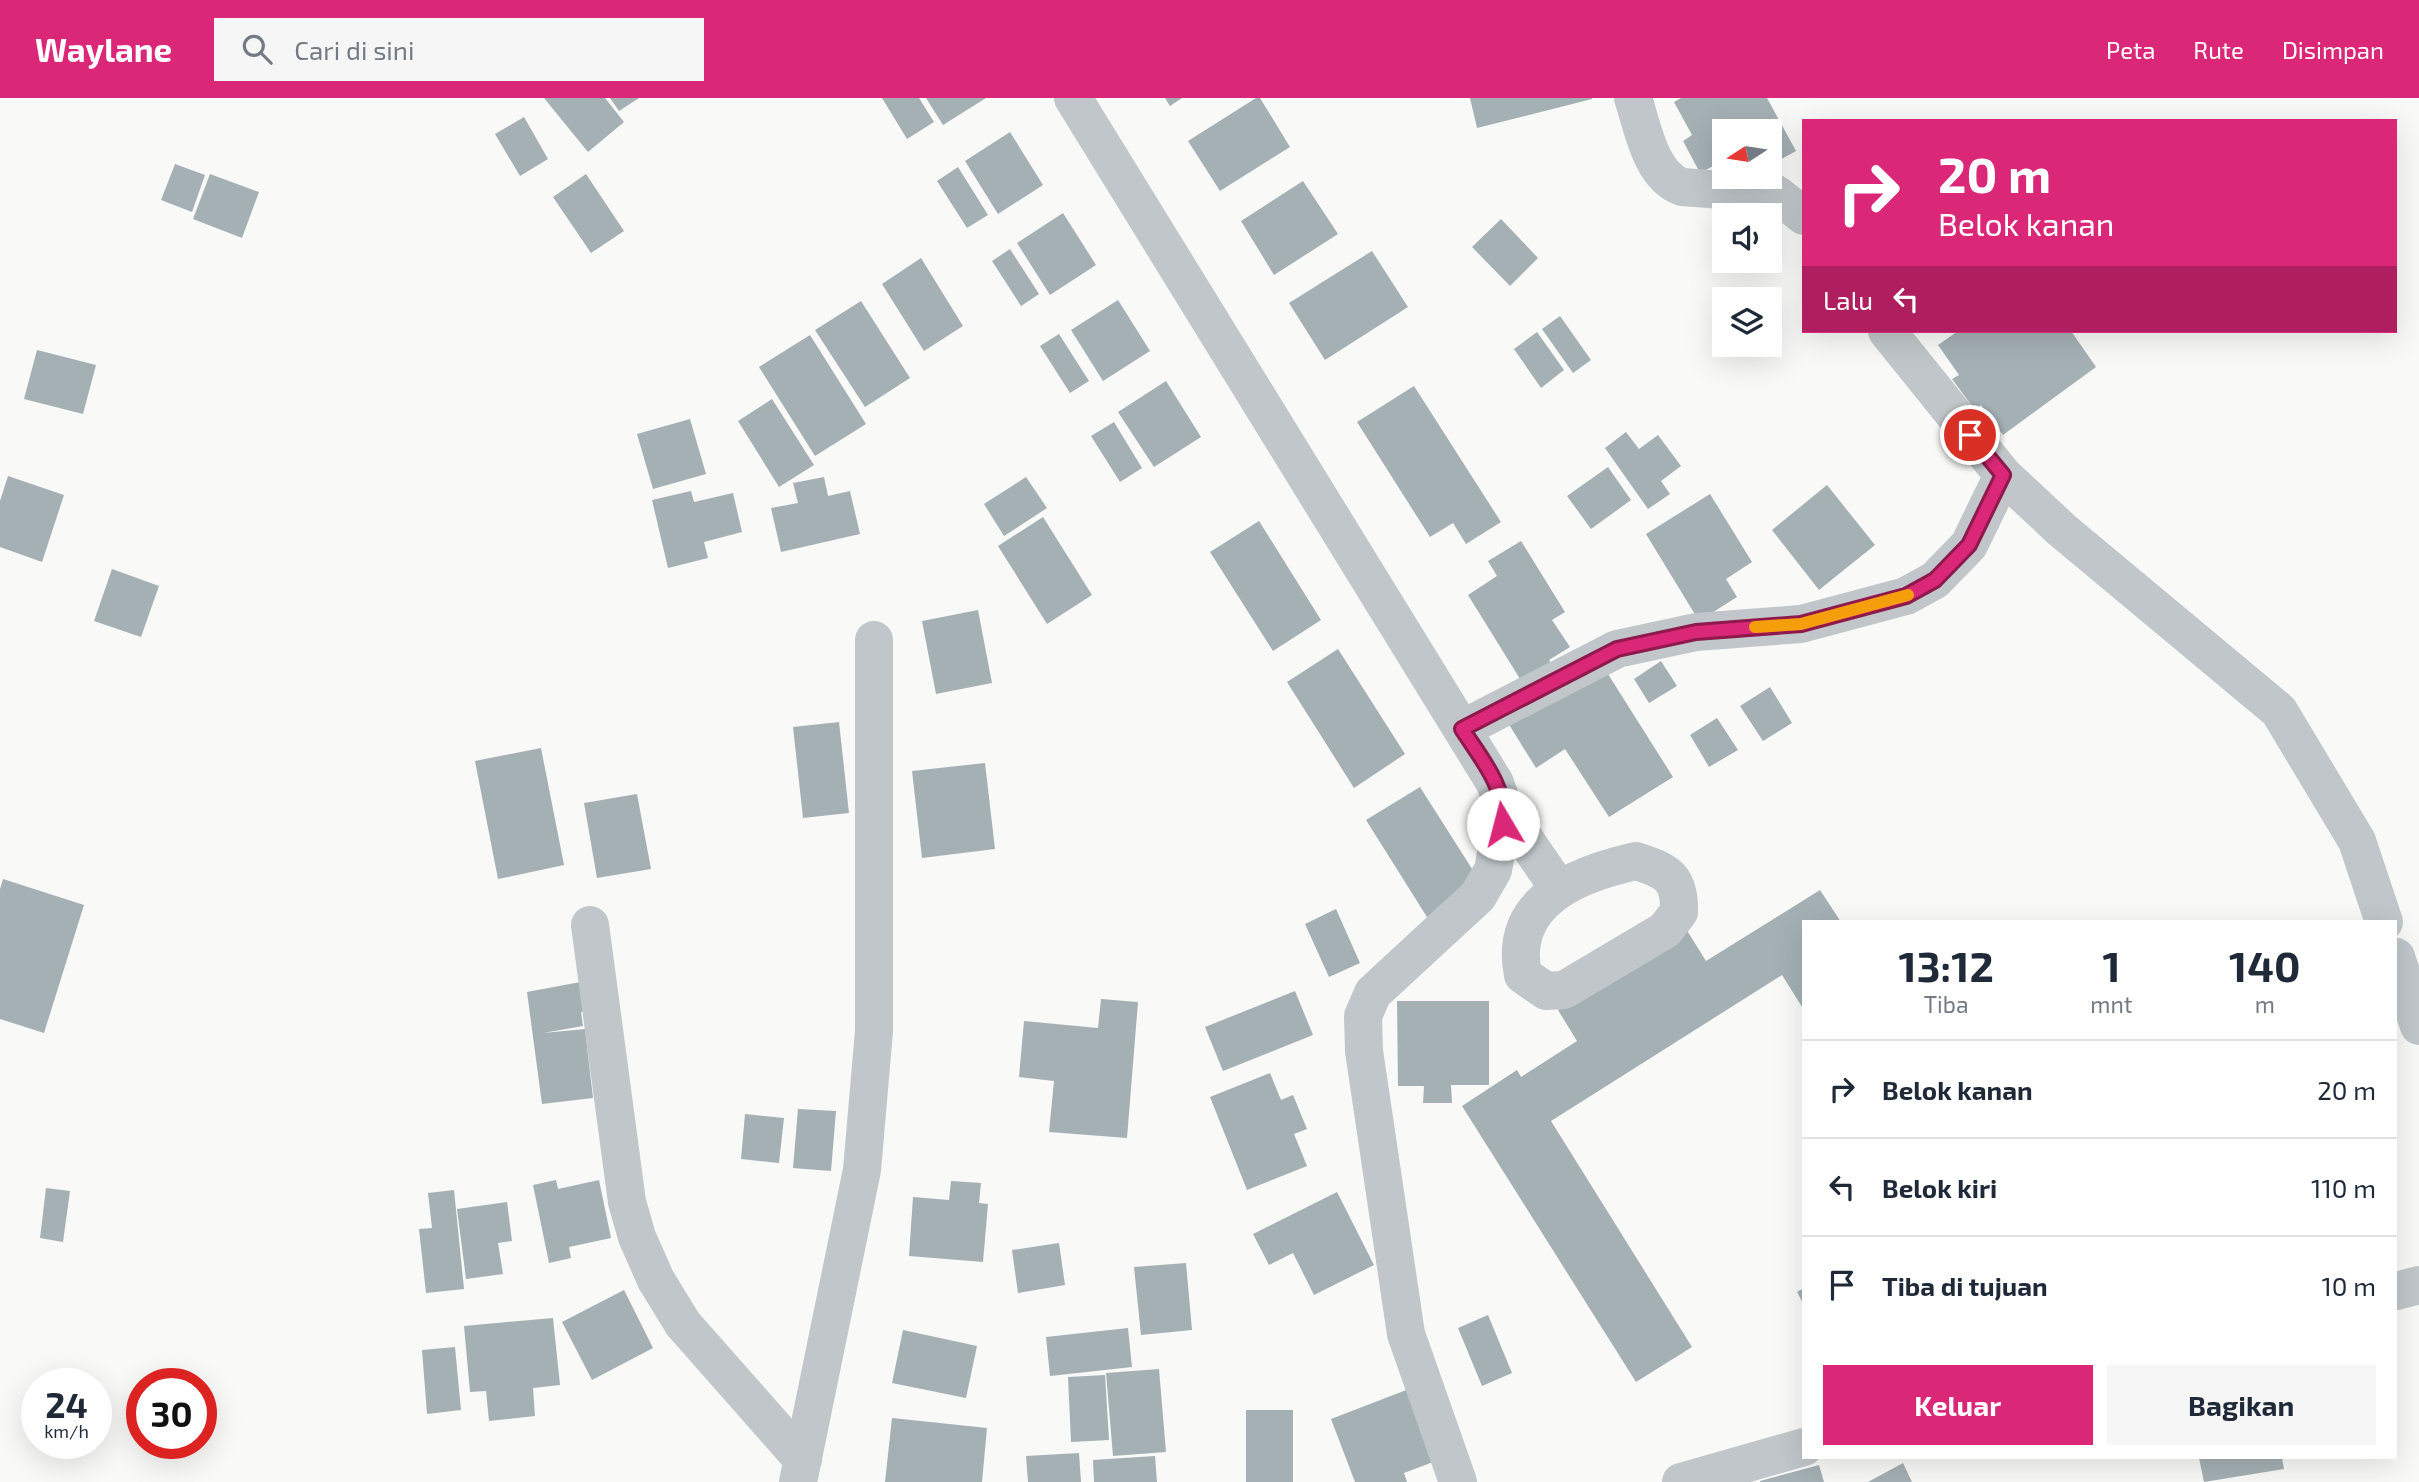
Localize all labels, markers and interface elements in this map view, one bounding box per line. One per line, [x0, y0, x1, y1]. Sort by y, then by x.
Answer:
search box [214, 18, 704, 81]
text: Waylane [35, 29, 172, 69]
icon: search [238, 30, 276, 68]
text: Cari di sini [294, 34, 414, 65]
text: Peta [2106, 35, 2155, 64]
text: Rute [2193, 35, 2244, 64]
text: Disimpan [2282, 35, 2384, 64]
north arrow [1712, 119, 1782, 189]
map controls [1712, 119, 1782, 357]
text: 20 m [1938, 144, 2051, 203]
icon: right [1823, 147, 1914, 238]
button: sound [1712, 203, 1782, 273]
text: Belok kanan [1938, 204, 2114, 242]
icon: left [1887, 280, 1925, 318]
text: Lalu [1823, 284, 1873, 315]
button: layers [1712, 287, 1782, 357]
pin [1940, 405, 2000, 465]
icon: arrive [1951, 416, 1989, 454]
position arrow [1466, 787, 1540, 861]
text: 13:12 [1899, 940, 1994, 990]
text: 1 [2102, 940, 2121, 990]
text: 140 [2229, 940, 2301, 990]
text: Tiba [1924, 990, 1969, 1018]
text: mnt [2090, 990, 2133, 1018]
text: m [2255, 990, 2275, 1018]
icon: right [1823, 1070, 1861, 1108]
text: Belok kanan [1882, 1074, 2033, 1105]
text: 20 m [2317, 1074, 2376, 1105]
icon: left [1823, 1168, 1861, 1206]
text: Belok kiri [1882, 1172, 1997, 1203]
text: 110 m [2311, 1172, 2376, 1203]
icon: arrive [1823, 1266, 1861, 1304]
text: Tiba di tujuan [1882, 1270, 2048, 1301]
text: 10 m [2321, 1270, 2376, 1301]
button: Keluar [1823, 1365, 2093, 1445]
button: Bagikan [2107, 1365, 2376, 1445]
speed limit sign: 30 [126, 1368, 217, 1459]
text: 24 [45, 1383, 88, 1425]
text: km/h [44, 1420, 89, 1442]

